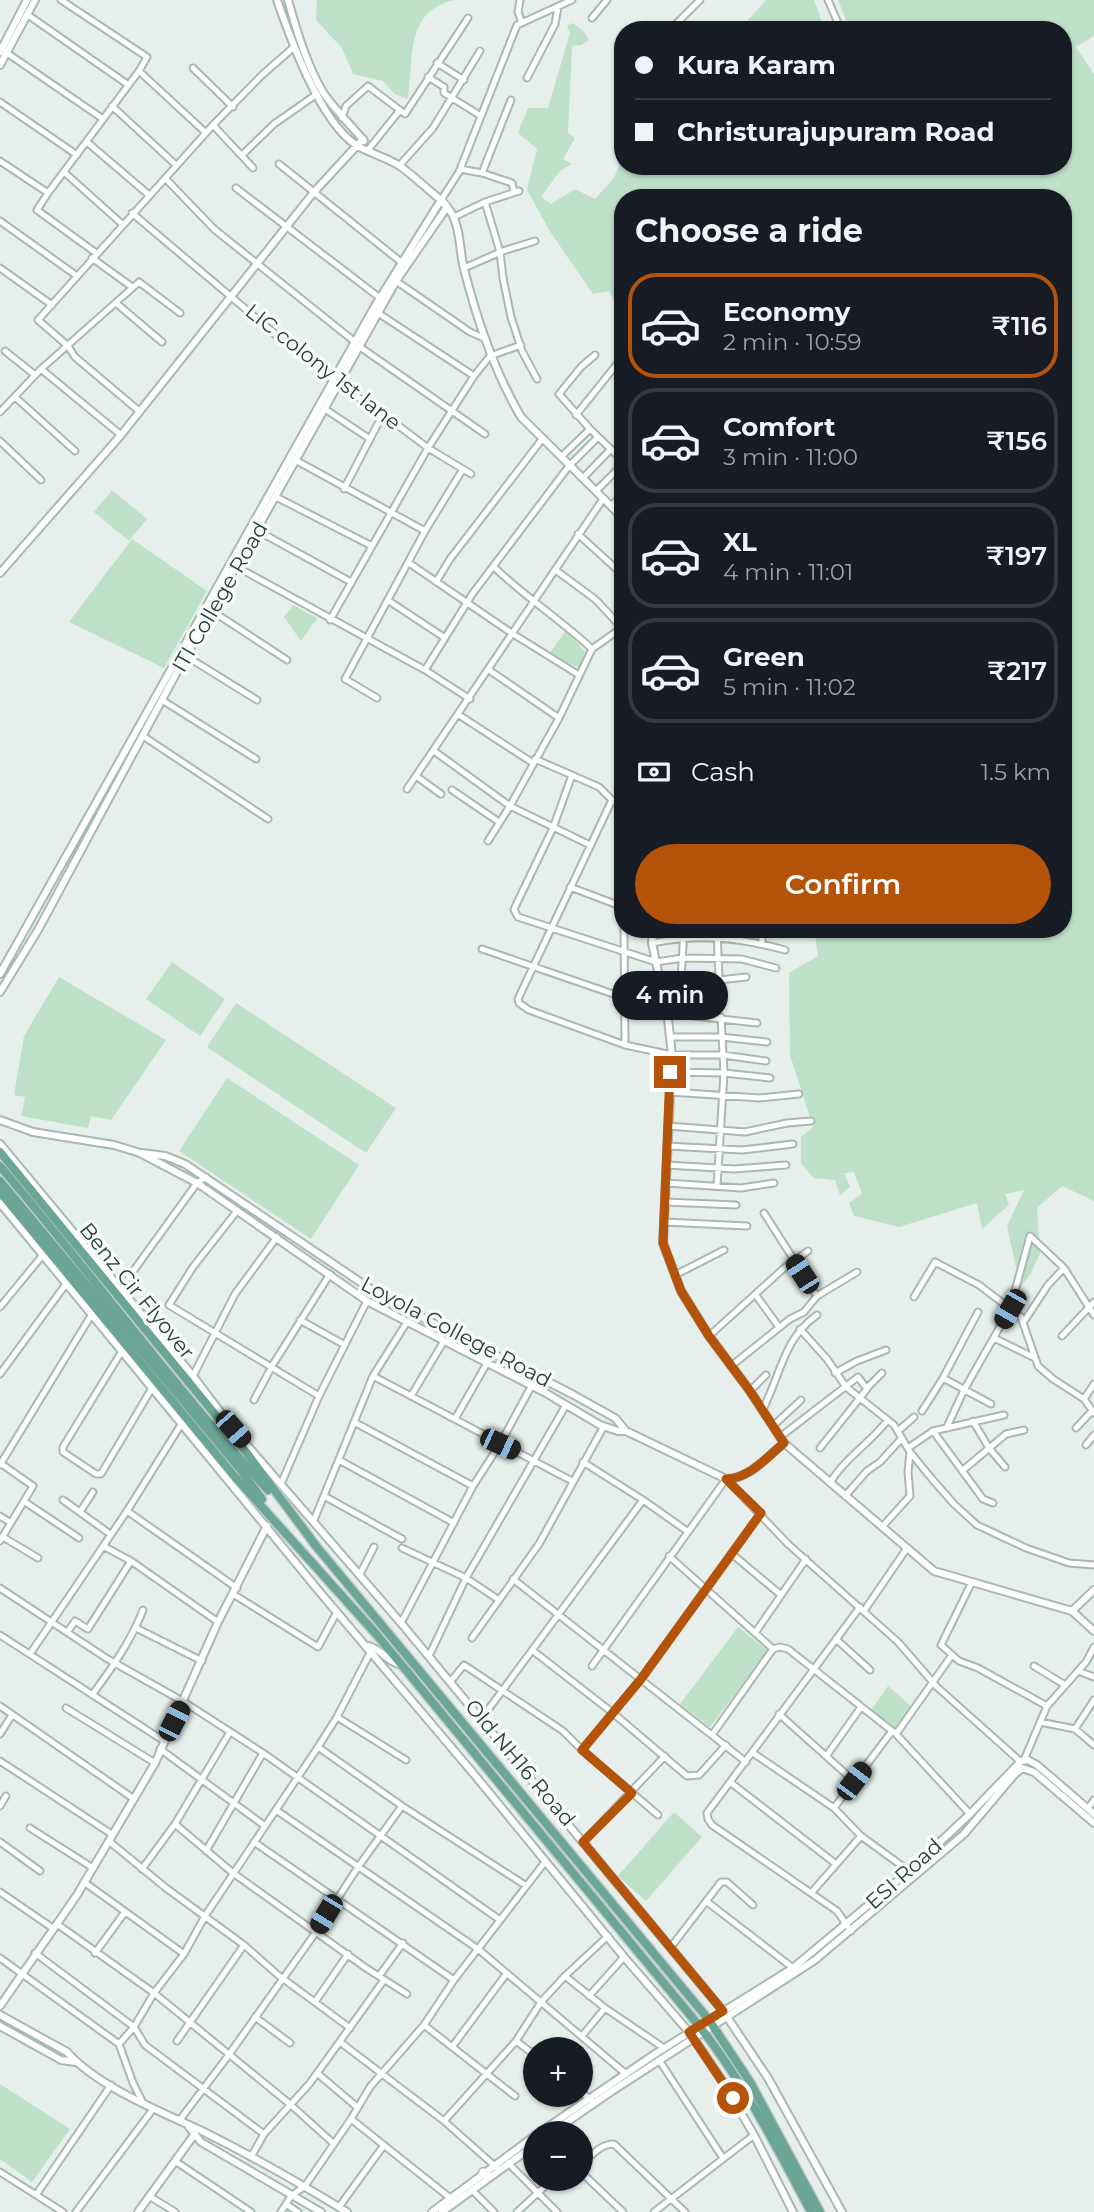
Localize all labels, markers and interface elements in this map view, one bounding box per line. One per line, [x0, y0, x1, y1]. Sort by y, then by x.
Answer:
text: Kura Karam [677, 49, 836, 81]
text: Christurajupuram Road [677, 116, 995, 148]
text: Choose a ride [635, 211, 863, 250]
icon: car [639, 294, 702, 357]
text: Economy [723, 296, 850, 328]
street label: LIC colony 1st lane [241, 298, 406, 435]
text: ₹116 [992, 310, 1047, 342]
text: 2 min · 10:59 [723, 328, 862, 356]
icon: car [639, 409, 702, 472]
text: Comfort [723, 411, 835, 443]
text: ₹156 [987, 425, 1047, 457]
text: 3 min · 11:00 [723, 443, 858, 471]
street label: ITI College Road [166, 517, 273, 676]
icon: car [639, 524, 702, 587]
text: XL [723, 526, 757, 558]
text: ₹197 [986, 540, 1047, 572]
text: 4 min · 11:01 [723, 558, 853, 586]
icon: car [639, 639, 702, 702]
text: Green [723, 641, 805, 673]
text: ₹217 [987, 655, 1047, 687]
text: 5 min · 11:02 [723, 673, 856, 701]
icon: cash [635, 753, 673, 791]
text: Cash [691, 756, 755, 788]
text: 1.5 km [981, 758, 1051, 786]
button: Confirm [635, 844, 1051, 924]
callout: 4 min [612, 970, 728, 1020]
text: 4 min [636, 981, 704, 1009]
route end [654, 1056, 686, 1088]
street label: Benz Cir Flyover [75, 1217, 200, 1364]
car [782, 1251, 823, 1297]
street label: Loyola College Road [357, 1271, 556, 1392]
car [991, 1286, 1030, 1332]
car [212, 1406, 255, 1452]
car [477, 1426, 524, 1462]
street label: Old NH16 Road [460, 1694, 581, 1831]
car [156, 1698, 193, 1744]
car [833, 1758, 876, 1804]
street label: ESI Road [860, 1833, 947, 1914]
car [307, 1891, 346, 1937]
map controls [523, 2037, 593, 2191]
button: + [523, 2037, 593, 2107]
route start [717, 2082, 749, 2114]
button: − [523, 2121, 593, 2191]

